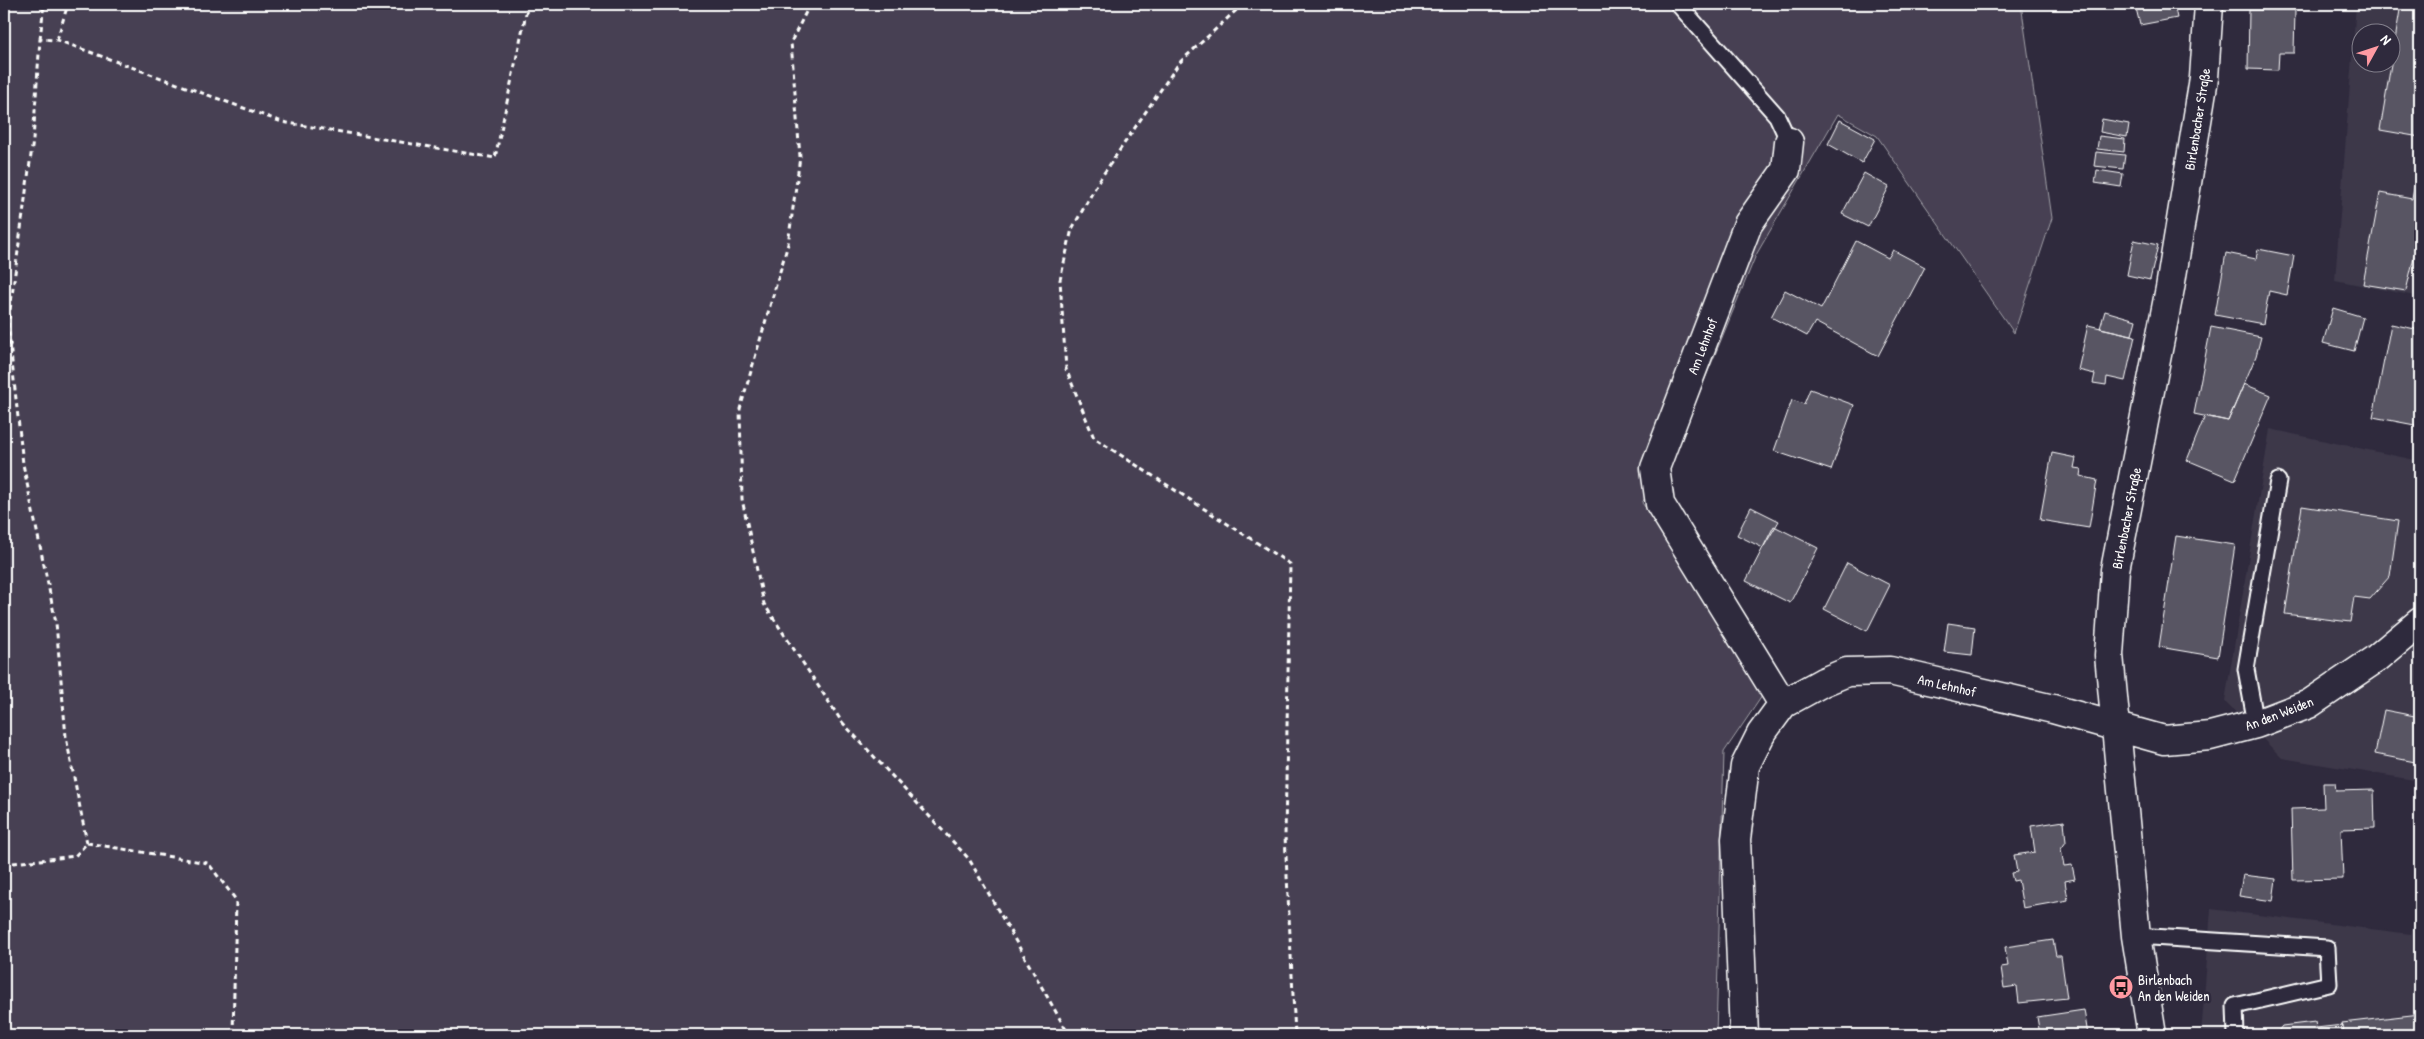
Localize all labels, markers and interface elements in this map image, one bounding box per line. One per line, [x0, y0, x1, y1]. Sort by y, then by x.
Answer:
north arrow [2352, 22, 2402, 72]
text: N [2377, 30, 2396, 49]
street label: Birlenbacher Straße [2180, 66, 2216, 172]
street label: Am Lehnhof [1683, 315, 1721, 377]
street label: Birlenbacher Straße [2107, 465, 2146, 571]
street label: Am Lehnhof [1916, 669, 1978, 701]
street label: An den Weiden [2242, 691, 2316, 735]
place label: Birlenbach An den Weiden [2138, 970, 2210, 1005]
bus stop icon: Birlenbach An den Weiden [2108, 974, 2134, 1000]

